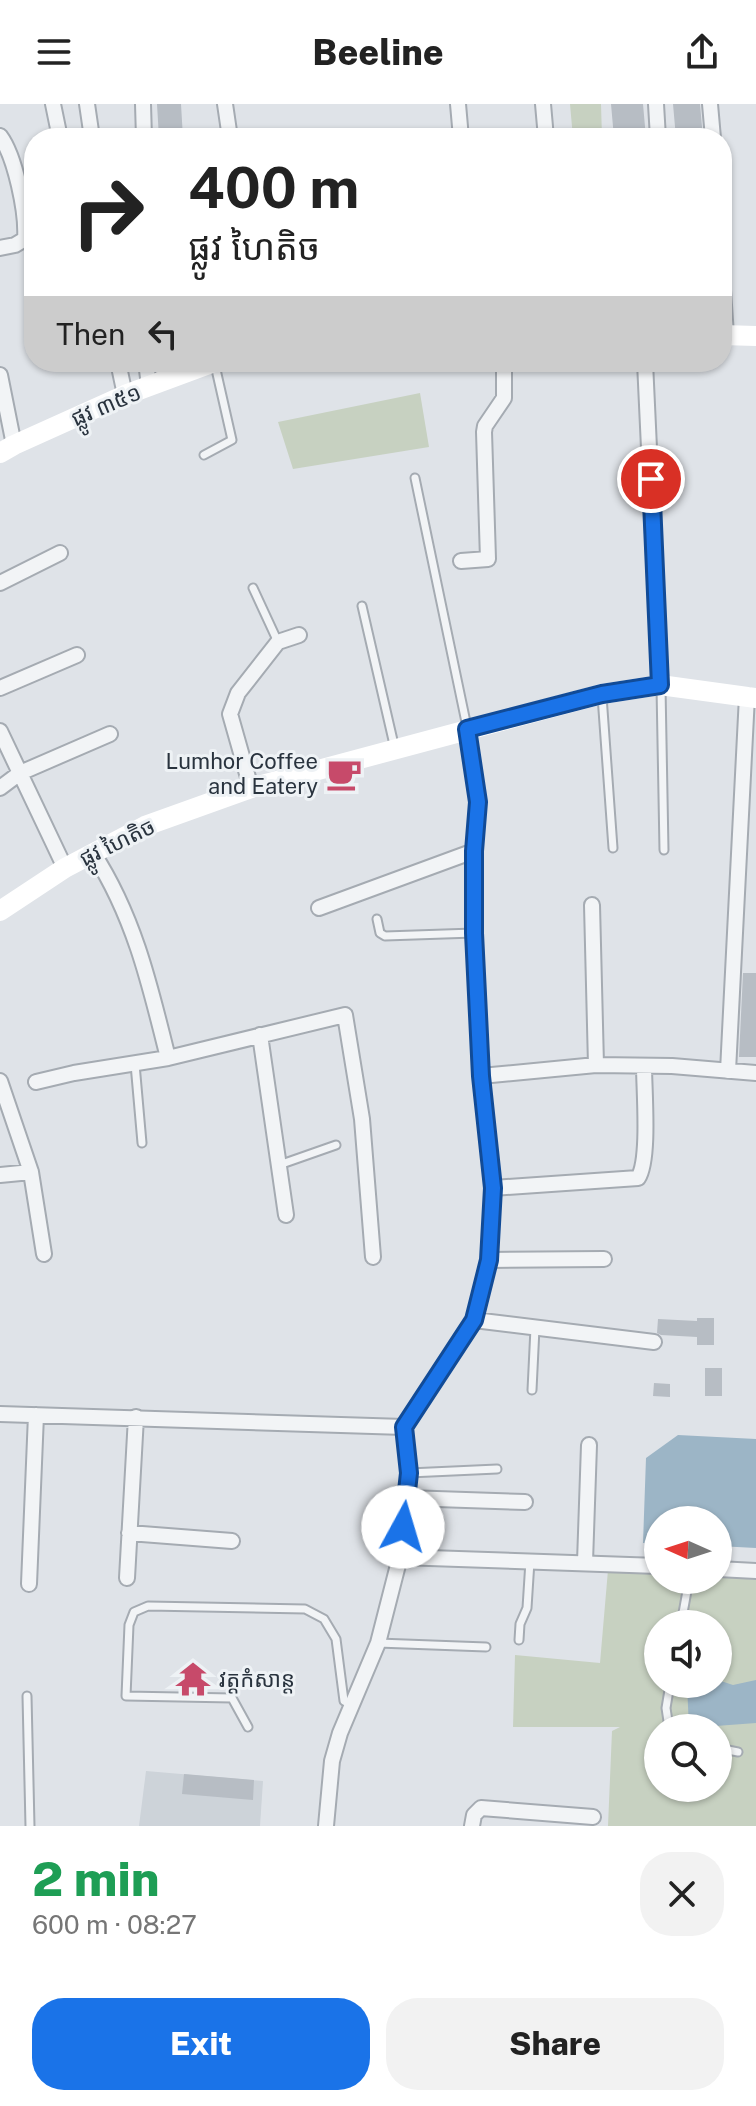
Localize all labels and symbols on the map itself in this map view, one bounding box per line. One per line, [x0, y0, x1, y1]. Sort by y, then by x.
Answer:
street label: ផ្លូវ ៣៥១ [67, 379, 148, 438]
pin [617, 445, 685, 513]
place label: Lumhor Coffee and Eatery [165, 748, 318, 799]
cafe icon: Lumhor Coffee and Eatery [325, 755, 363, 793]
street label: ផ្លូវ ហៃតិច [75, 813, 162, 878]
position arrow [361, 1485, 445, 1569]
north arrow [644, 1506, 732, 1594]
temple icon: វត្តកំសាន្ត [174, 1660, 212, 1698]
place label: វត្តកំសាន្ត [219, 1666, 295, 1694]

